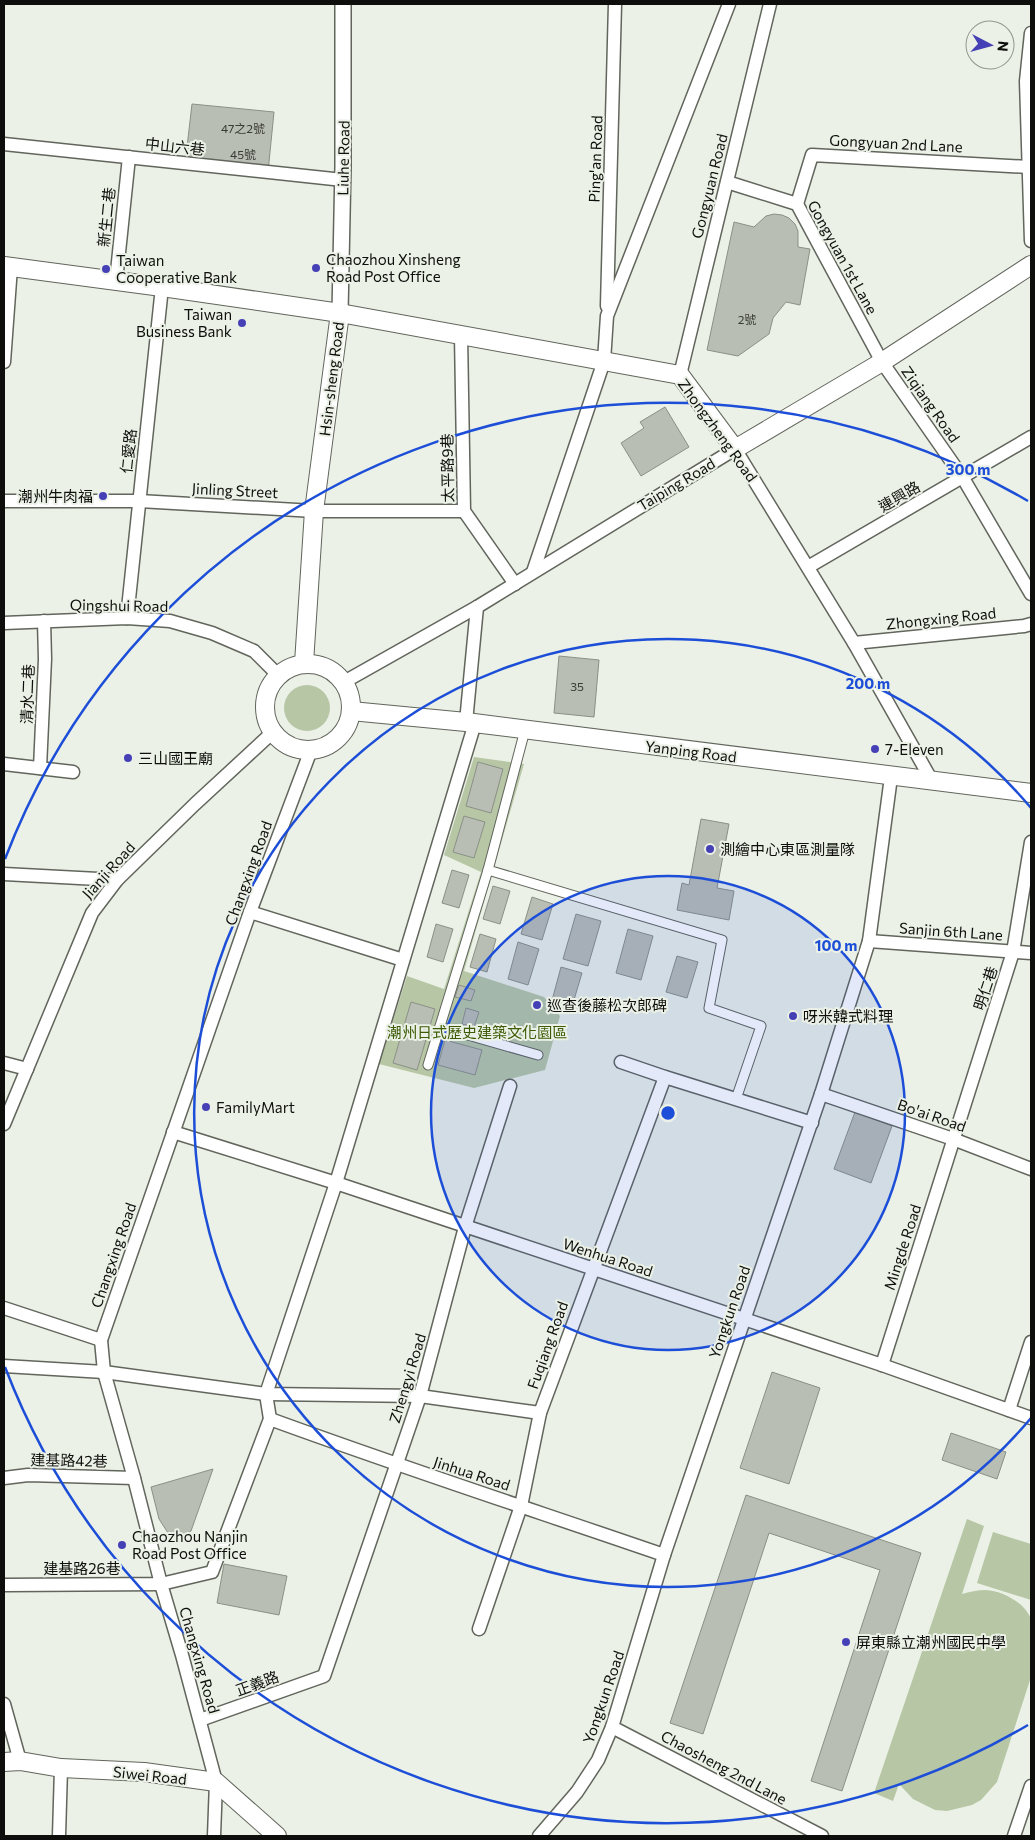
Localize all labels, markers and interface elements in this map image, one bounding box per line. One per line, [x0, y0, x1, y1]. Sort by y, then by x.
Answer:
north arrow [965, 20, 1015, 70]
text: N [994, 40, 1012, 53]
street label: Ping'an Road [584, 115, 606, 203]
street label: Liuhe Road [333, 120, 353, 196]
house number: 47之2號 [221, 121, 265, 135]
street label: Gongyuan 2nd Lane [829, 131, 963, 155]
street label: Gongyuan Road [687, 132, 731, 240]
street label: 中山六巷 [144, 134, 206, 158]
house number: 45號 [230, 147, 256, 161]
street label: 新生二巷 [94, 186, 118, 248]
street label: Gongyuan 1st Lane [804, 197, 882, 317]
place label: Chaozhou Xinsheng Road Post Office [326, 250, 461, 285]
place label: Taiwan Cooperative Bank [116, 251, 237, 286]
marker: Chaozhou Xinsheng Road Post Office [310, 262, 322, 274]
marker: Taiwan Cooperative Bank [100, 263, 112, 275]
place label: Taiwan Business Bank [136, 305, 232, 340]
house number: 2號 [738, 312, 756, 326]
marker: Taiwan Business Bank [236, 317, 248, 329]
street label: Hsin-sheng Road [315, 321, 347, 437]
street label: Ziqiang Road [898, 362, 964, 446]
street label: Zhongzheng Road [675, 375, 761, 485]
street label: 仁愛路 [117, 428, 139, 474]
street label: 太平路9巷 [437, 433, 457, 503]
street label: Taiping Road [634, 454, 718, 514]
text: 300 m [946, 460, 990, 478]
street label: 連興路 [875, 477, 923, 515]
street label: Jinling Street [191, 479, 279, 501]
place label: 潮州牛肉福 [18, 487, 93, 505]
marker: 潮州牛肉福 [97, 490, 109, 502]
street label: Qingshui Road [70, 595, 168, 615]
street label: Zhongxing Road [885, 603, 997, 633]
street label: 清水二巷 [17, 664, 37, 724]
text: 200 m [846, 674, 890, 692]
house number: 35 [570, 679, 584, 693]
street label: Yanping Road [644, 736, 738, 766]
place label: 7-Eleven [885, 740, 944, 758]
marker: 7-Eleven [869, 743, 881, 755]
place label: 三山國王廟 [138, 749, 213, 767]
marker: 三山國王廟 [122, 752, 134, 764]
street label: Changxing Road [221, 818, 275, 928]
street label: Jianji Road [78, 838, 138, 902]
place label: 測繪中心東區測量隊 [720, 840, 855, 858]
marker: 測繪中心東區測量隊 [704, 843, 716, 855]
street label: Sanjin 6th Lane [898, 918, 1004, 944]
text: 100 m [815, 936, 857, 954]
street label: 明仁巷 [969, 964, 1001, 1012]
place label: 巡查後藤松次郎碑 [547, 996, 667, 1014]
marker: 巡查後藤松次郎碑 [531, 999, 543, 1011]
place label: 呀米韓式料理 [803, 1007, 893, 1025]
marker: 呀米韓式料理 [787, 1010, 799, 1022]
park label: 潮州日式歷史建築文化園區 [387, 1023, 567, 1041]
street label: Bo'ai Road [895, 1095, 969, 1135]
place label: FamilyMart [216, 1098, 295, 1116]
marker: FamilyMart [200, 1101, 212, 1113]
centre of rings [659, 1104, 677, 1122]
street label: Changxing Road [87, 1200, 139, 1310]
street label: Mingde Road [880, 1202, 924, 1292]
street label: Wenhua Road [561, 1234, 655, 1280]
street label: Yongkun Road [705, 1263, 753, 1361]
street label: Fuqiang Road [523, 1299, 571, 1391]
street label: Zhengyi Road [385, 1331, 429, 1425]
street label: 建基路42巷 [30, 1450, 108, 1470]
street label: Jinhua Road [431, 1452, 513, 1494]
place label: Chaozhou Nanjin Road Post Office [132, 1527, 248, 1562]
marker: Chaozhou Nanjin Road Post Office [116, 1539, 128, 1551]
street label: 建基路26巷 [43, 1559, 121, 1577]
street label: Changxing Road [176, 1605, 224, 1715]
place label: 屏東縣立潮州國民中學 [856, 1633, 1006, 1651]
marker: 屏東縣立潮州國民中學 [840, 1636, 852, 1648]
street label: Yongkun Road [579, 1648, 627, 1746]
street label: 正義路 [233, 1667, 281, 1699]
street label: Chaosheng 2nd Lane [658, 1726, 790, 1808]
street label: Siwei Road [112, 1762, 188, 1788]

